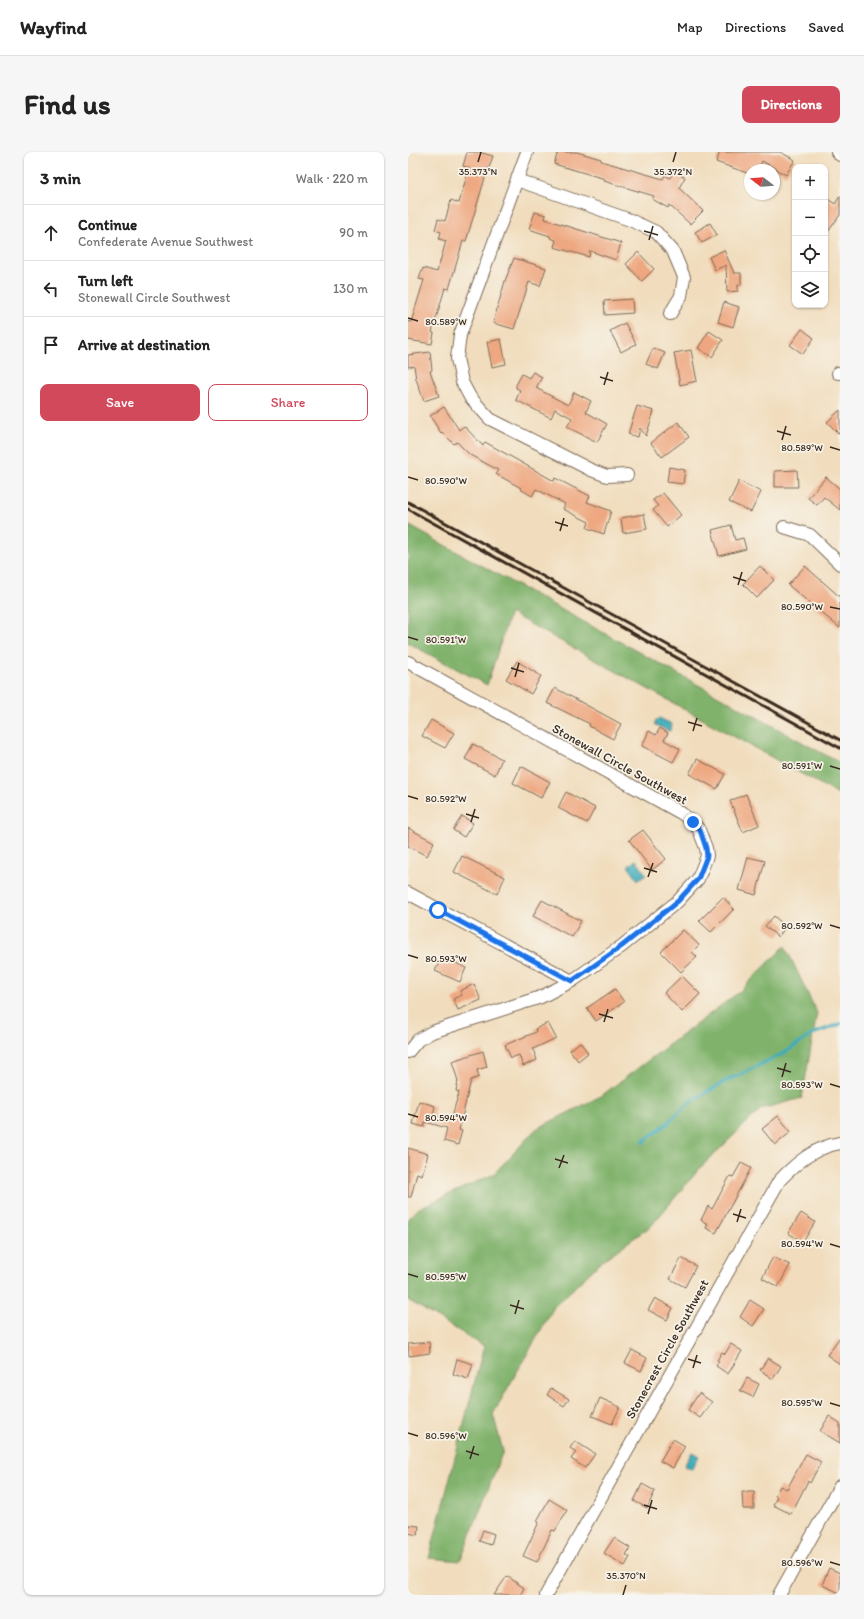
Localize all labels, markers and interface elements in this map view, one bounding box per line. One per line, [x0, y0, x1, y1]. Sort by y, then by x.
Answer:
text: Wayfind [20, 16, 87, 39]
text: Map [677, 19, 703, 36]
text: Directions [725, 19, 786, 36]
text: Saved [808, 19, 844, 36]
button: Directions [742, 86, 840, 123]
text: Find us [24, 87, 111, 121]
north arrow [744, 164, 780, 200]
map controls [792, 164, 828, 308]
button: + [792, 164, 828, 200]
text: 35.373°N [459, 165, 498, 178]
text: 35.372°N [654, 165, 693, 178]
text: 3 min [40, 168, 81, 188]
text: Walk · 220 m [296, 171, 368, 186]
button: − [792, 200, 828, 236]
text: Continue [78, 216, 137, 234]
icon: ahead [40, 222, 62, 244]
text: 90 m [339, 225, 368, 240]
text: Confederate Avenue Southwest [78, 234, 253, 249]
button: locate [792, 236, 828, 272]
text: Turn left [78, 272, 133, 290]
button: layers [792, 272, 828, 308]
icon: left [40, 278, 62, 300]
text: 130 m [333, 281, 368, 296]
text: Stonewall Circle Southwest [78, 290, 230, 305]
text: 80.589°W [425, 315, 467, 328]
icon: arrive [40, 334, 62, 356]
text: Arrive at destination [78, 336, 210, 354]
button: Save [40, 384, 200, 421]
button: Share [208, 384, 368, 421]
text: 80.589°W [781, 441, 823, 454]
text: 80.590°W [425, 474, 468, 487]
text: 80.590°W [781, 600, 824, 613]
text: 80.591°W [426, 633, 467, 646]
street label: Stonewall Circle Southwest [550, 721, 690, 808]
text: 80.591°W [782, 759, 823, 772]
text: 80.592°W [425, 792, 467, 805]
route end [684, 813, 702, 831]
route start [429, 901, 447, 919]
text: 80.592°W [781, 919, 823, 932]
text: 80.593°W [425, 952, 467, 965]
text: 80.593°W [781, 1078, 823, 1091]
text: 80.594°W [425, 1111, 467, 1124]
text: 80.594°W [781, 1237, 823, 1250]
text: 80.595°W [425, 1270, 467, 1283]
street label: Stonecrest Circle Southwest [622, 1277, 712, 1421]
text: 80.595°W [781, 1396, 823, 1409]
text: 80.596°W [425, 1429, 467, 1442]
text: 80.596°W [781, 1556, 823, 1569]
text: 35.370°N [606, 1569, 646, 1582]

